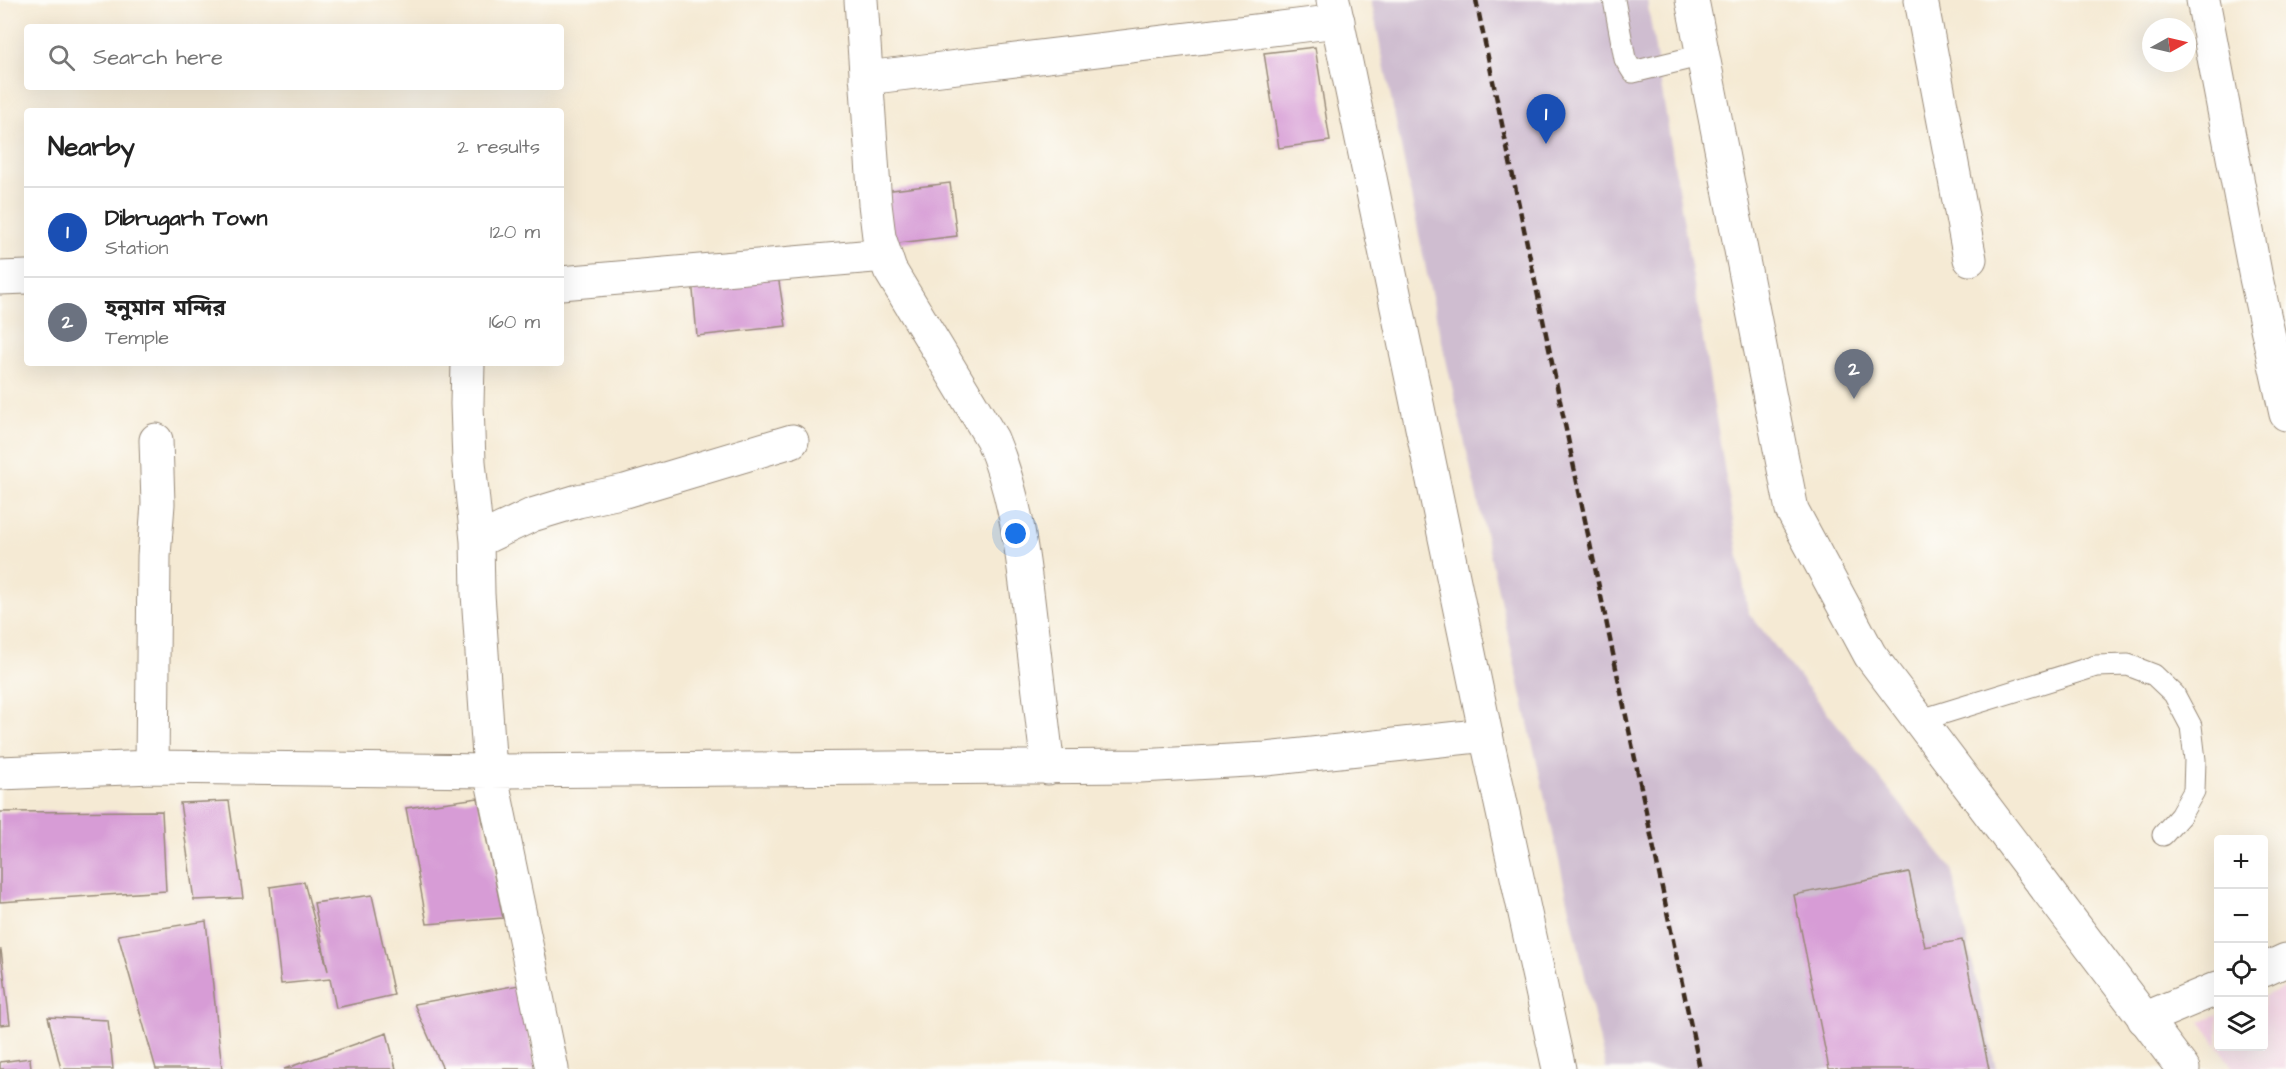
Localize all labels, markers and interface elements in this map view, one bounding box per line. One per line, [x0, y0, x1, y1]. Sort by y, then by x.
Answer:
north arrow [2142, 18, 2196, 72]
search box [24, 24, 564, 90]
icon: search [45, 41, 78, 74]
text: Search here [93, 42, 223, 73]
pin: 1 [1526, 94, 1566, 144]
text: Nearby [48, 129, 135, 165]
text: 2 results [457, 133, 540, 161]
text: Dibrugarh Town [105, 203, 268, 234]
text: 1 [66, 218, 69, 246]
text: 120 m [490, 218, 540, 246]
text: Station [105, 234, 168, 262]
text: হনুমান মন্দির [105, 293, 226, 324]
text: 2 [62, 308, 73, 336]
text: 160 m [489, 308, 540, 336]
text: Temple [105, 324, 169, 352]
pin: 2 [1834, 350, 1874, 399]
your location [1001, 519, 1030, 548]
map controls [2214, 835, 2268, 1051]
button: + [2214, 835, 2268, 889]
button: − [2214, 889, 2268, 943]
button: locate [2214, 943, 2268, 997]
button: layers [2214, 997, 2268, 1051]

